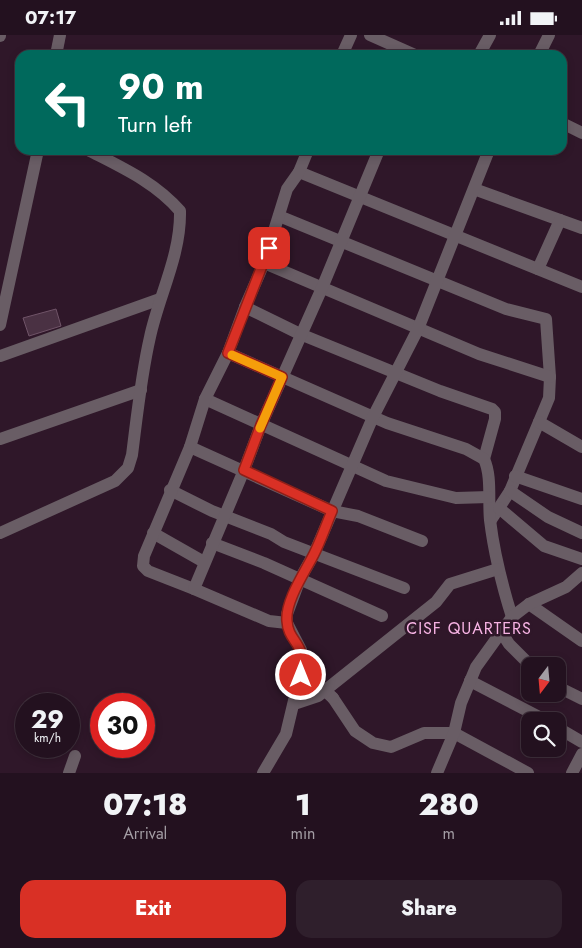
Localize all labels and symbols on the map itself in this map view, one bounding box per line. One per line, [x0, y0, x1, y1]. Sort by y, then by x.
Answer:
pin [248, 227, 290, 269]
district label: CISF QUARTERS [406, 617, 532, 640]
position arrow [274, 648, 326, 700]
north arrow [521, 657, 566, 703]
speed limit sign: 30 [90, 693, 155, 758]

